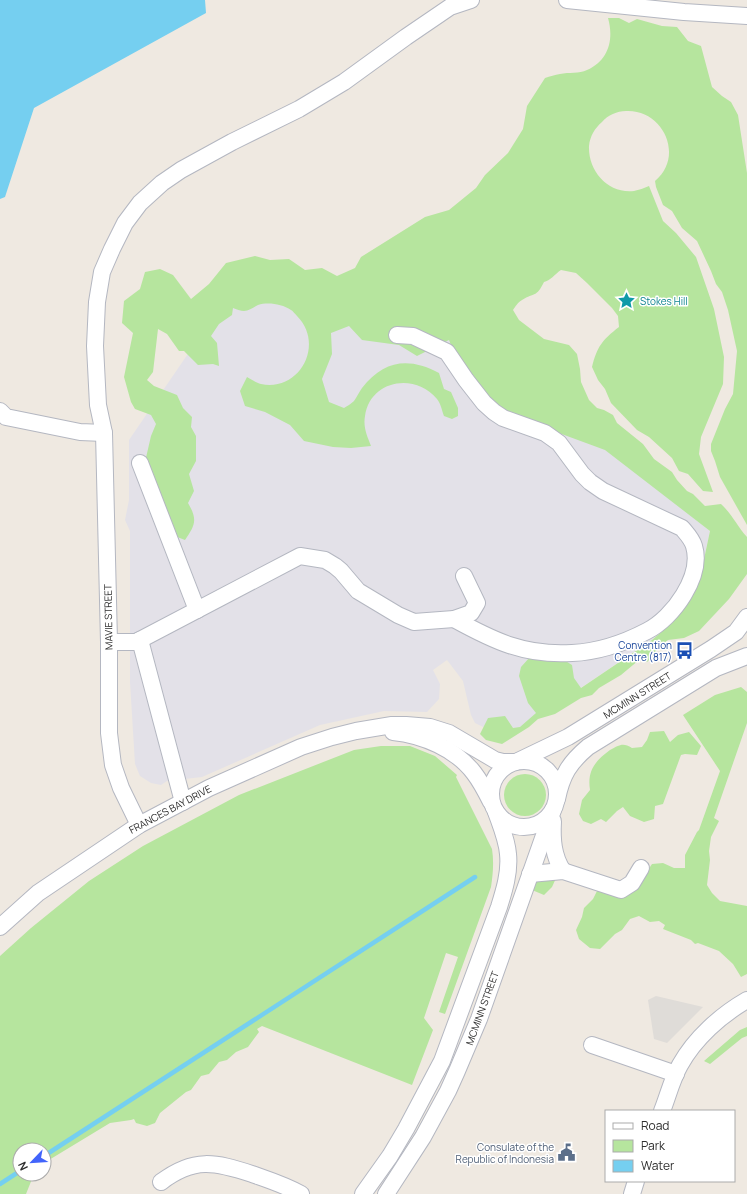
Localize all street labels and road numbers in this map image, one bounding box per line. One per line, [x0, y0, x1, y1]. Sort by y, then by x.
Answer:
street label: MAVIE STREET [100, 584, 116, 650]
street label: MCMINN STREET [600, 668, 674, 722]
street label: FRANCES BAY DRIVE [126, 781, 214, 837]
street label: MCMINN STREET [462, 969, 502, 1047]

